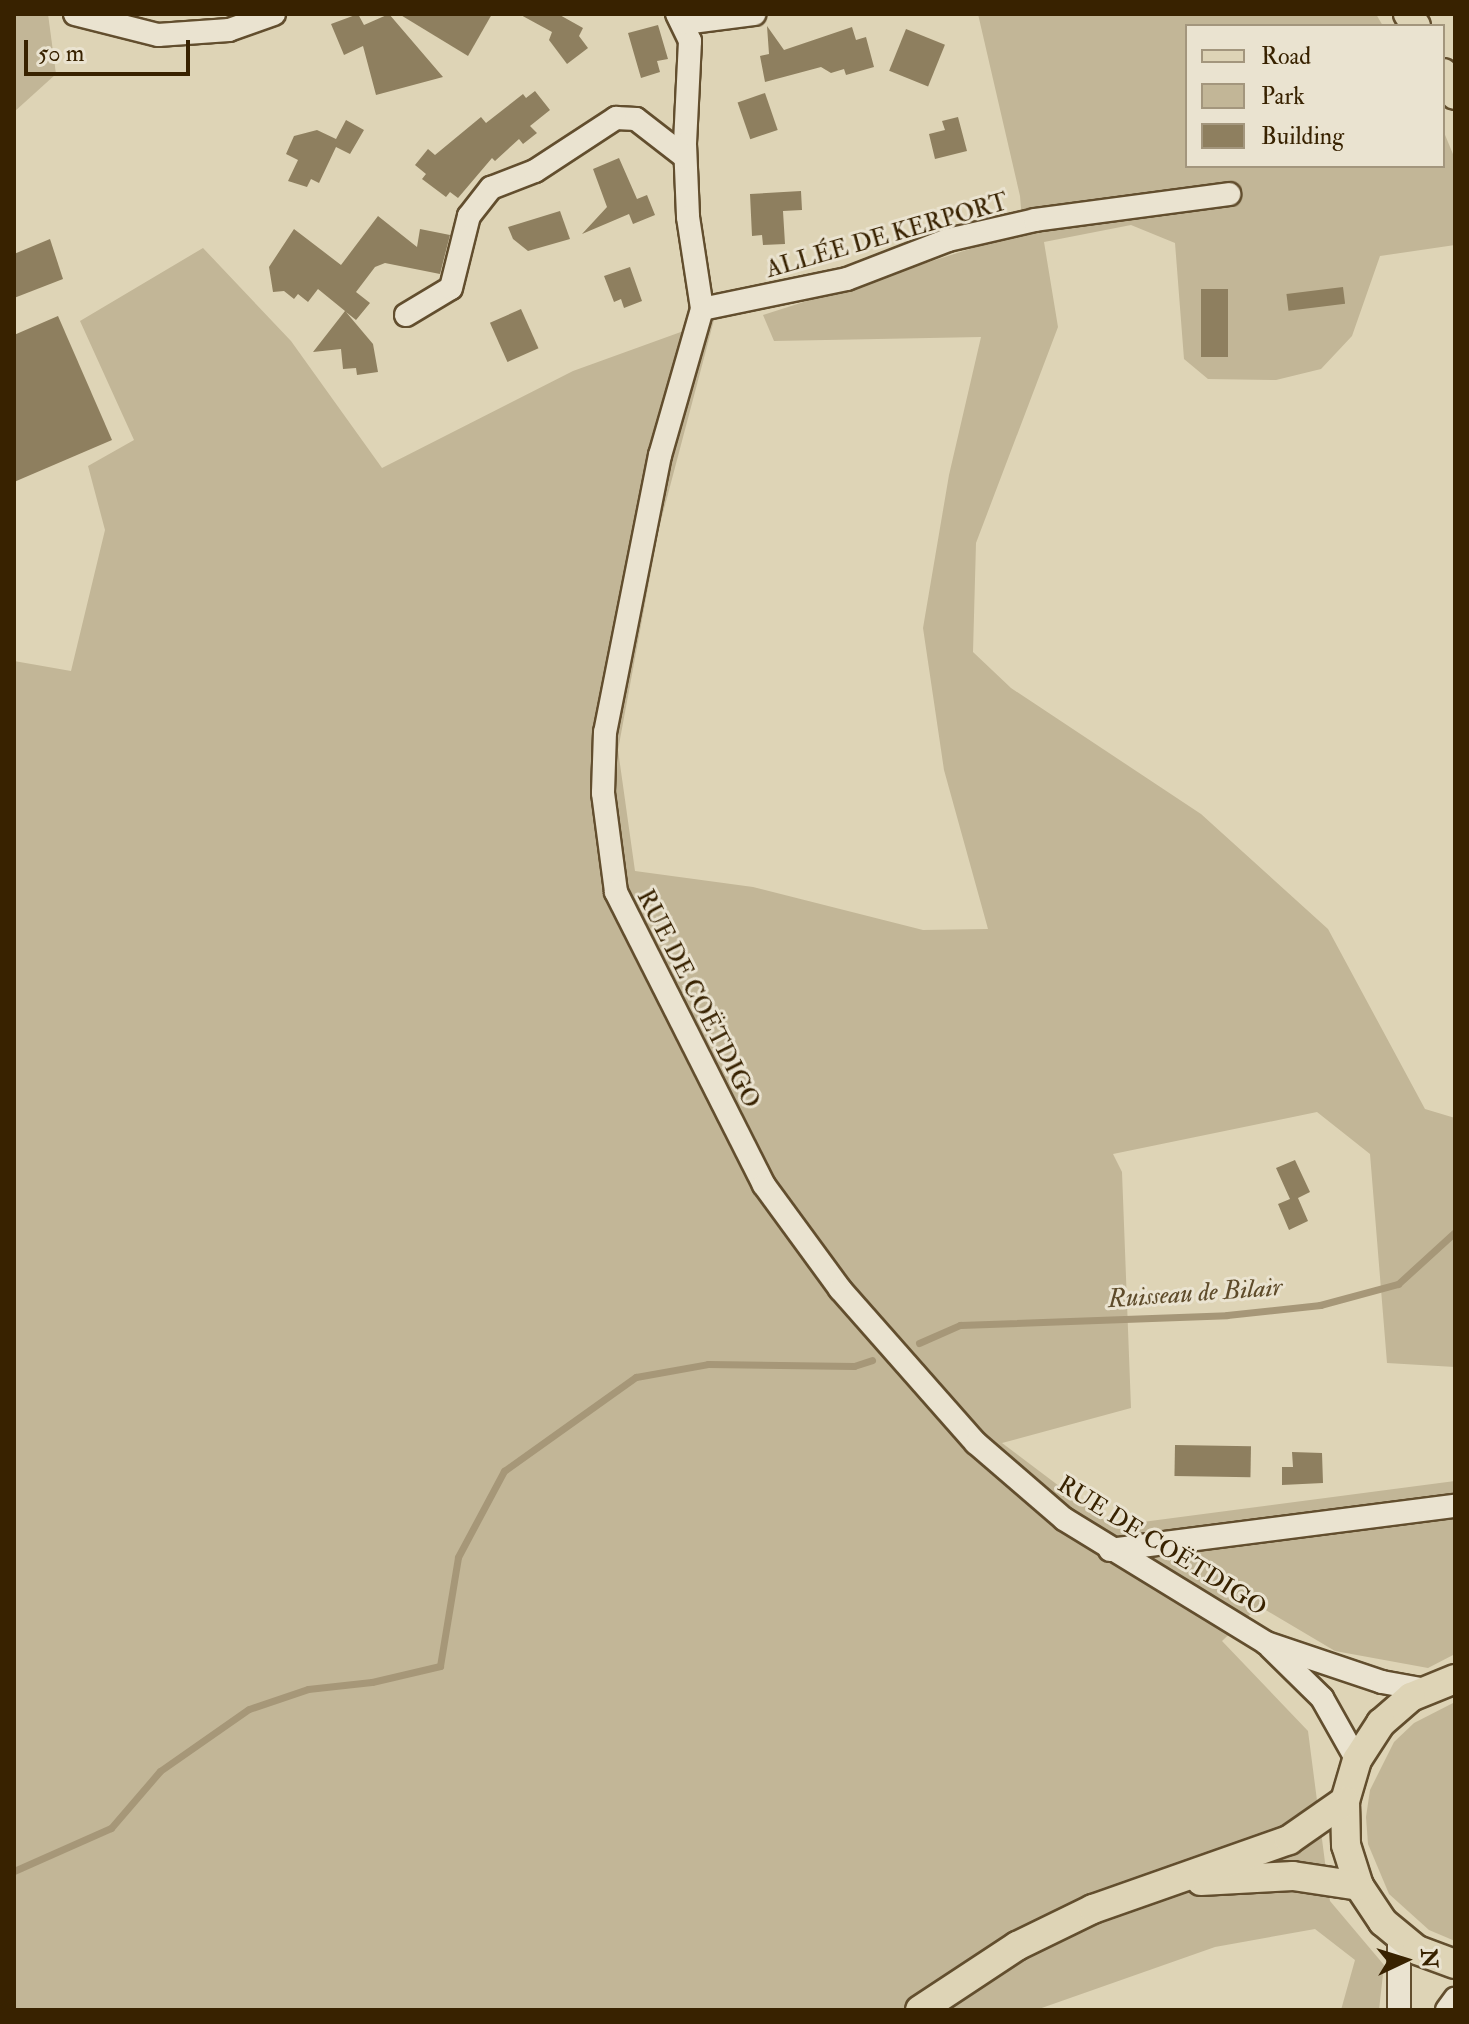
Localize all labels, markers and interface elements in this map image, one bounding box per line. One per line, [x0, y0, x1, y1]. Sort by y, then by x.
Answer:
scale bar [28, 24, 194, 74]
legend [1185, 24, 1445, 168]
text: 50 m [38, 38, 84, 69]
text: Road [1261, 41, 1311, 72]
text: Park [1261, 81, 1305, 112]
text: Building [1261, 121, 1344, 152]
street label: ALLÉE DE KERPORT [763, 188, 1011, 284]
street label: RUE DE COËTDIGO [630, 885, 766, 1113]
water label: Ruisseau de Bilair [1107, 1272, 1283, 1316]
street label: RUE DE COËTDIGO [1052, 1470, 1272, 1622]
north arrow [1365, 1920, 1445, 2000]
text: N [1414, 1948, 1444, 1969]

